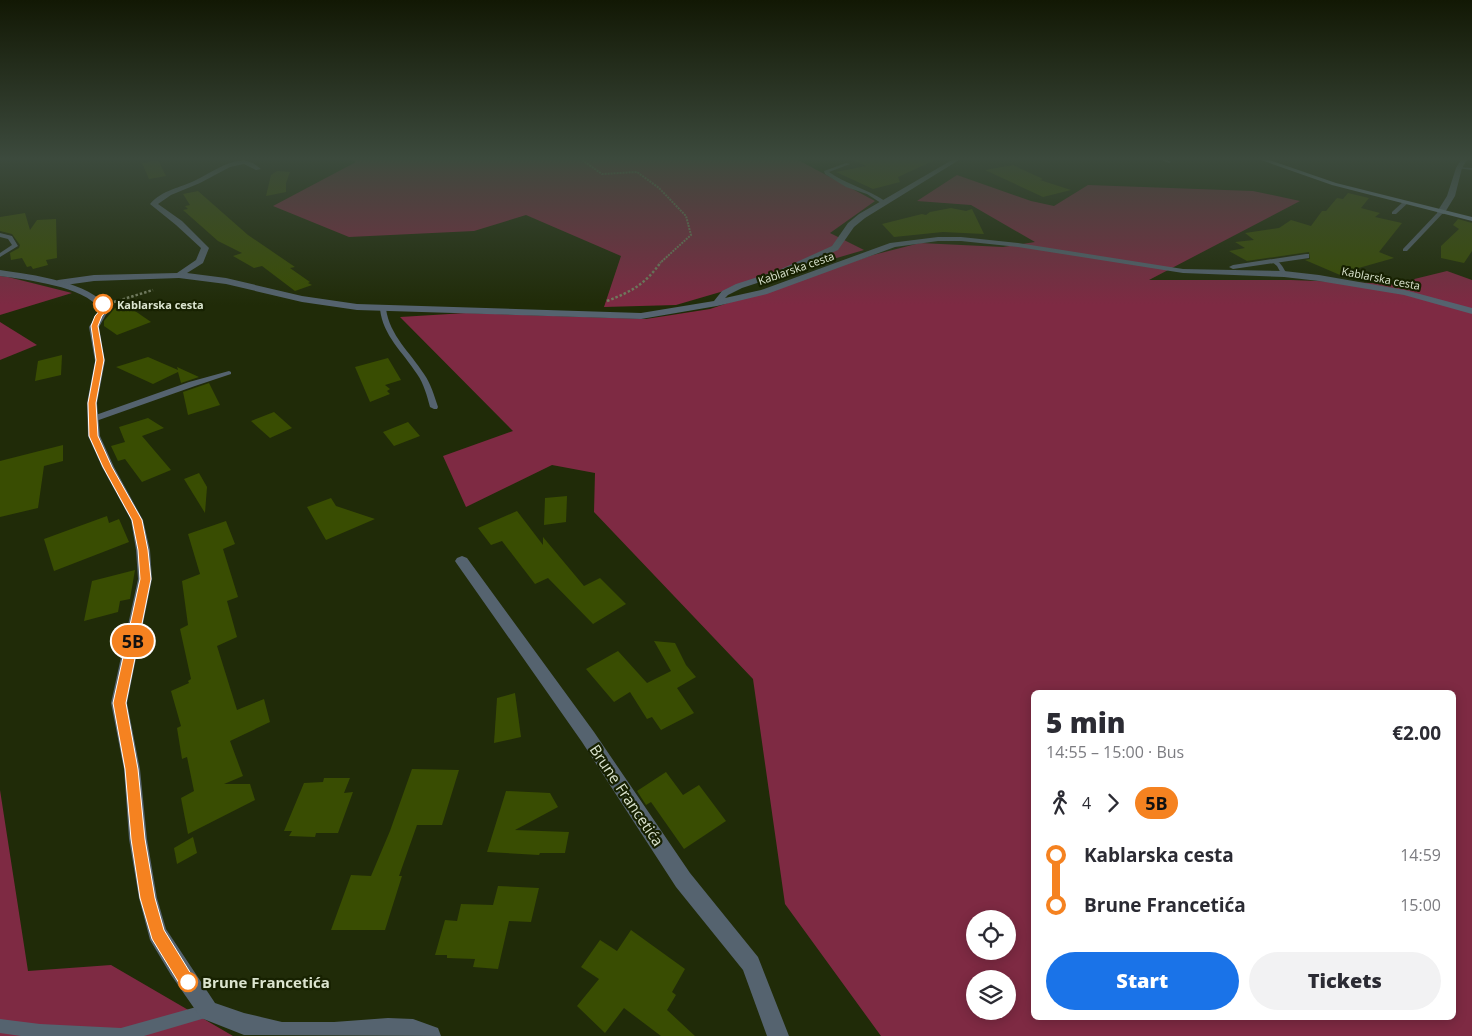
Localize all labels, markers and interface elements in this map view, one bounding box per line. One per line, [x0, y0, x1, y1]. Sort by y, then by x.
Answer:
street label: Kablarska cesta [756, 248, 836, 288]
street label: Kablarska cesta [1340, 263, 1422, 293]
marker: Kablarska cesta [93, 294, 113, 314]
place label: Kablarska cesta [117, 297, 204, 312]
line badge: 5B [110, 625, 156, 657]
text: 5B [122, 629, 144, 653]
text: 5 min [1046, 703, 1126, 741]
text: €2.00 [1392, 720, 1441, 746]
street label: Brune Francetića [586, 740, 668, 850]
text: 14:55 – 15:00 · Bus [1046, 741, 1184, 763]
icon: walk [1046, 789, 1074, 817]
icon: forward [1099, 789, 1127, 817]
text: 5B [1145, 791, 1168, 815]
text: 4 [1082, 792, 1091, 814]
text: Kablarska cesta [1084, 842, 1234, 868]
text: 14:59 [1400, 844, 1441, 866]
text: Brune Francetića [1084, 892, 1246, 918]
text: 15:00 [1400, 894, 1441, 916]
map controls [966, 910, 1016, 1020]
button: locate [966, 910, 1016, 960]
button: Start [1046, 952, 1239, 1010]
button: Tickets [1249, 952, 1441, 1010]
button: layers [966, 970, 1016, 1020]
marker: Brune Francetića [178, 972, 198, 992]
place label: Brune Francetića [202, 972, 330, 992]

